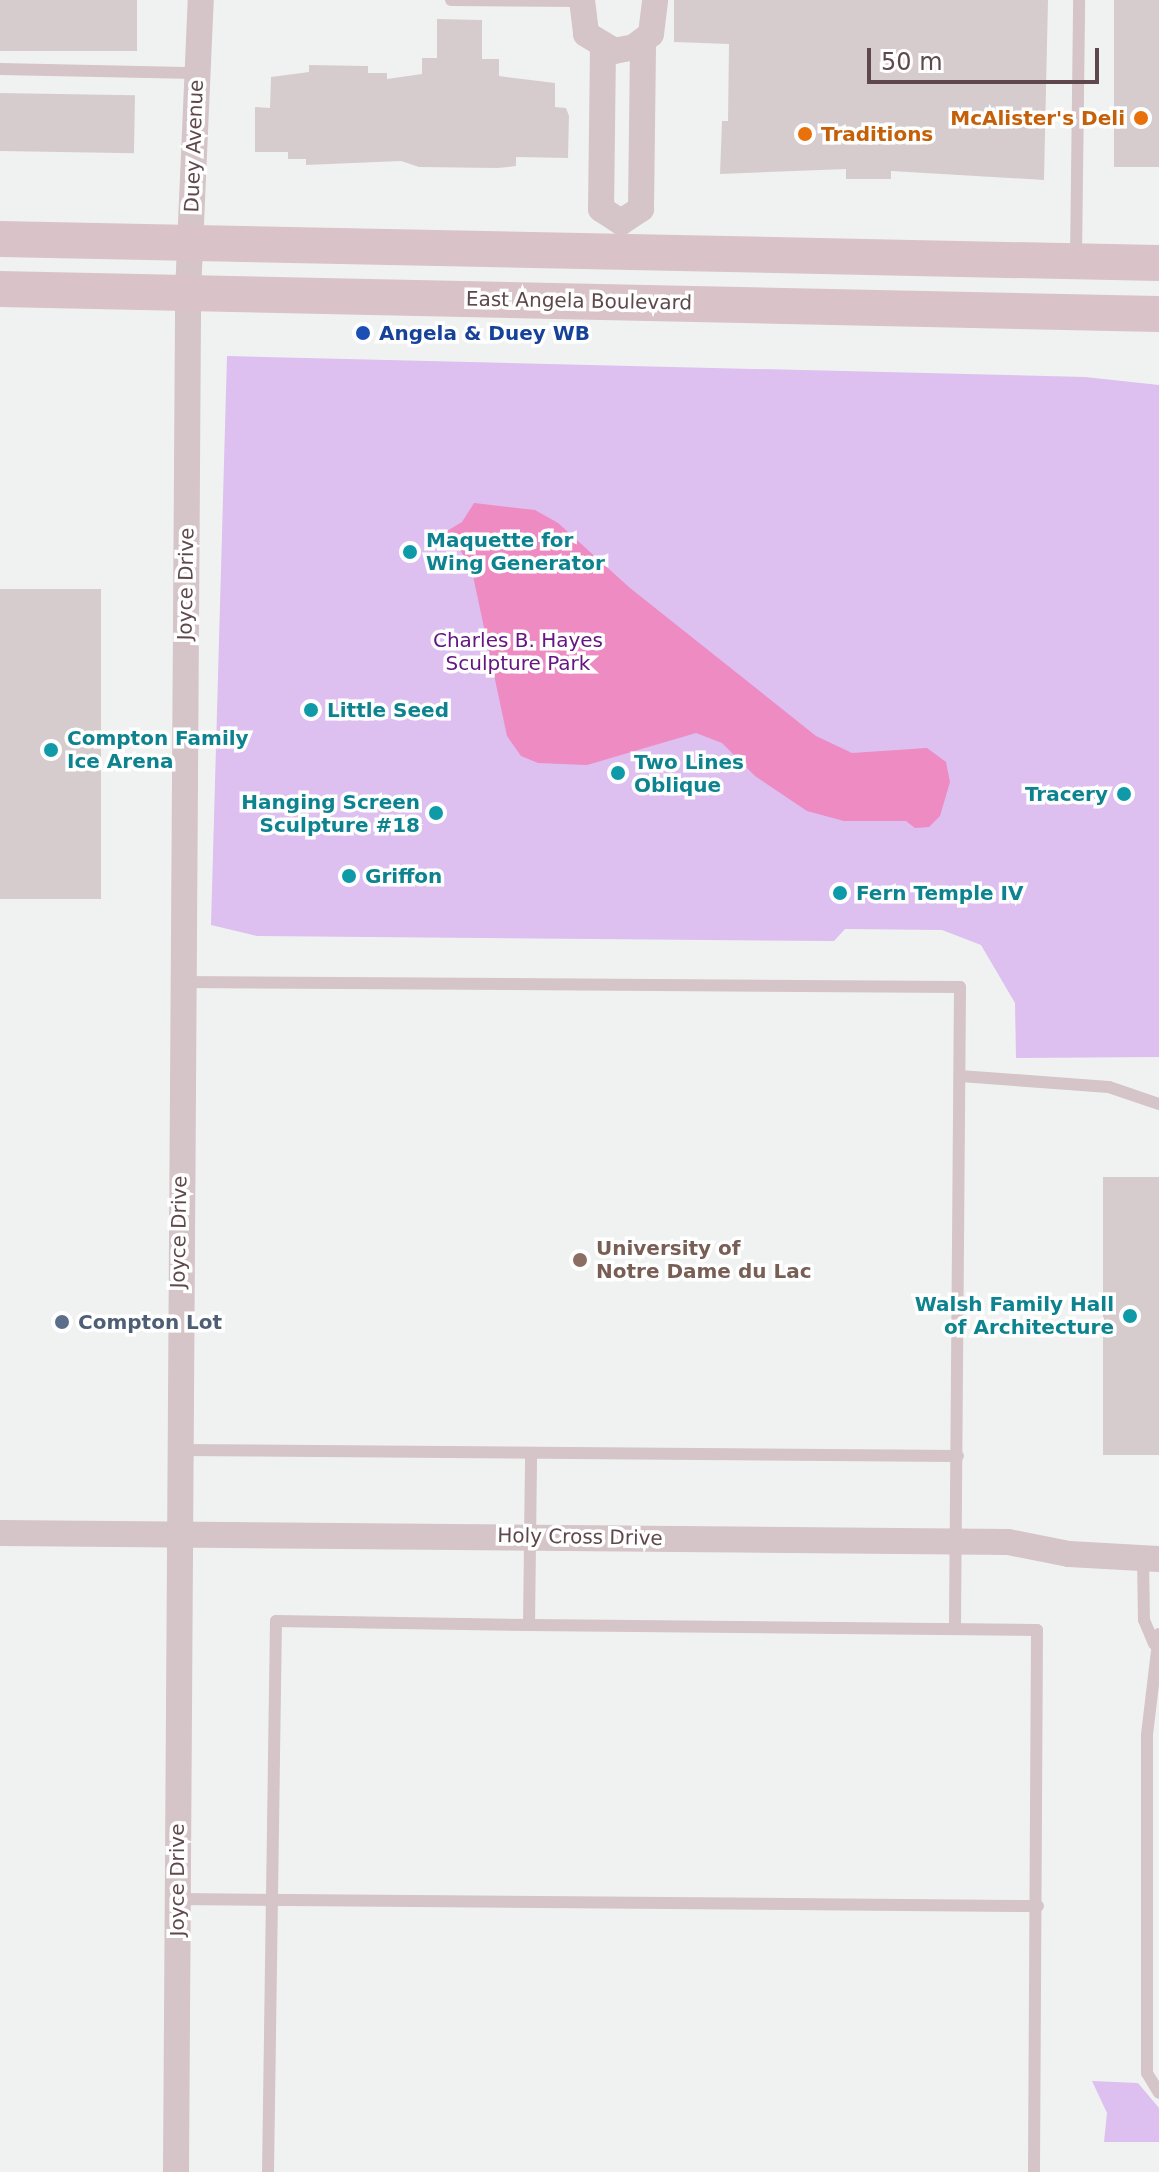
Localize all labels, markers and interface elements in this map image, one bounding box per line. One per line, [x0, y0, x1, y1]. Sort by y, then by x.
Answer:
scale bar [871, 32, 1103, 82]
text: 50 m [881, 48, 943, 76]
street label: Duey Avenue [180, 79, 208, 213]
place label: McAlister's Deli [950, 106, 1125, 130]
marker: McAlister's Deli [1132, 109, 1150, 127]
place label: Traditions [821, 122, 933, 146]
marker: Traditions [796, 125, 814, 143]
street label: East Angela Boulevard [466, 287, 692, 315]
place label: Angela & Duey WB [379, 321, 590, 345]
marker: Angela & Duey WB [354, 324, 372, 342]
street label: Joyce Drive [173, 527, 199, 641]
place label: Maquette for Wing Generator [426, 528, 605, 575]
marker: Maquette for Wing Generator [401, 543, 419, 561]
park label: Charles B. Hayes Sculpture Park [433, 628, 603, 675]
place label: Little Seed [327, 698, 449, 722]
marker: Little Seed [302, 701, 320, 719]
place label: Compton Family Ice Arena [67, 726, 249, 773]
marker: Compton Family Ice Arena [42, 741, 60, 759]
place label: Two Lines Oblique [634, 750, 744, 797]
marker: Two Lines Oblique [609, 764, 627, 782]
place label: Tracery [1025, 782, 1108, 806]
marker: Tracery [1115, 785, 1133, 803]
place label: Hanging Screen Sculpture #18 [241, 790, 420, 837]
marker: Hanging Screen Sculpture #18 [427, 804, 445, 822]
place label: Griffon [365, 864, 442, 888]
marker: Griffon [340, 867, 358, 885]
place label: Fern Temple IV [856, 881, 1023, 905]
marker: Fern Temple IV [831, 884, 849, 902]
street label: Joyce Drive [166, 1175, 192, 1289]
place label: University of Notre Dame du Lac [596, 1236, 812, 1283]
marker: University of Notre Dame du Lac [571, 1251, 589, 1269]
place label: Walsh Family Hall of Architecture [915, 1292, 1114, 1339]
marker: Walsh Family Hall of Architecture [1121, 1307, 1139, 1325]
place label: Compton Lot [78, 1310, 222, 1334]
marker: Compton Lot [53, 1313, 71, 1331]
street label: Holy Cross Drive [497, 1524, 663, 1550]
street label: Joyce Drive [165, 1824, 189, 1936]

